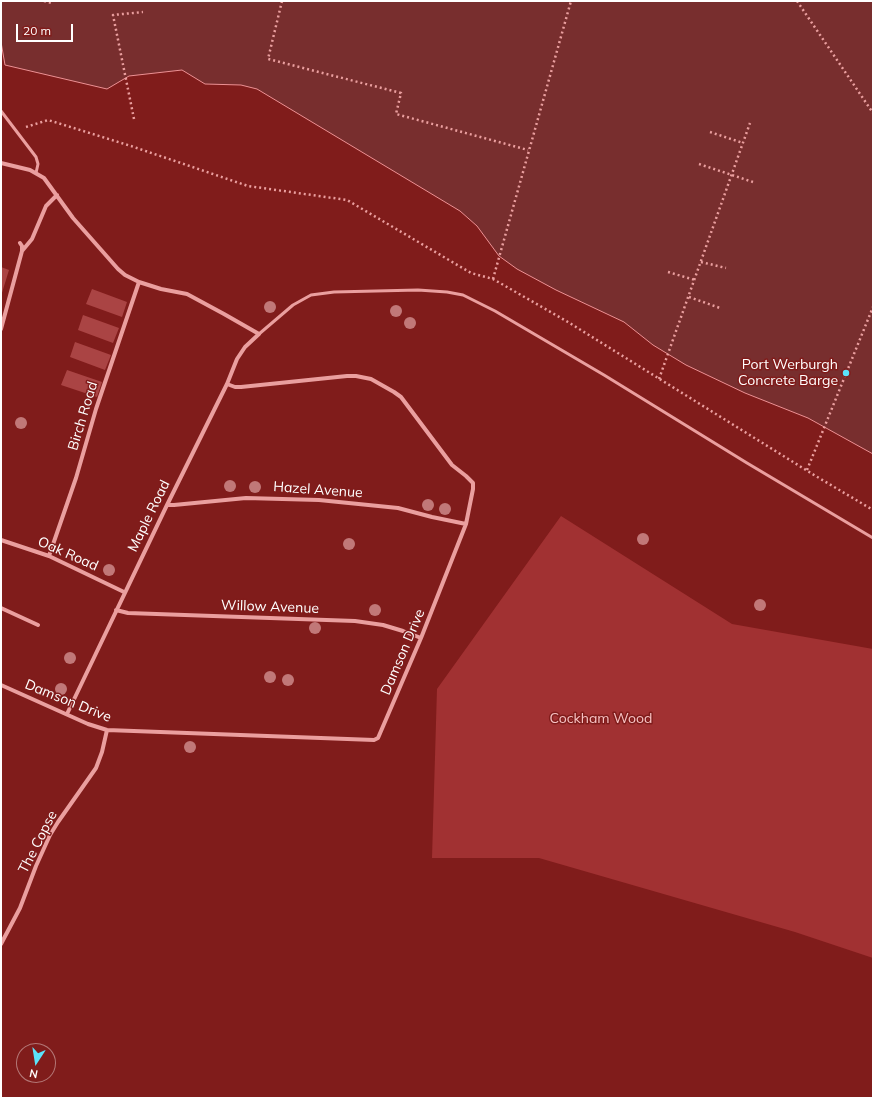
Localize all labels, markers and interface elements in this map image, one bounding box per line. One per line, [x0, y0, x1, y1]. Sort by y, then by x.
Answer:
scale bar [18, 16, 75, 42]
text: 20 m [23, 23, 51, 38]
place label: Port Werburgh Concrete Barge [738, 357, 838, 390]
marker: Port Werburgh Concrete Barge [841, 368, 851, 378]
street label: Birch Road [65, 380, 101, 452]
street label: Maple Road [124, 477, 174, 555]
street label: Hazel Avenue [273, 478, 363, 502]
street label: Oak Road [35, 533, 101, 575]
street label: Willow Avenue [221, 597, 319, 617]
street label: Damson Drive [377, 606, 429, 698]
street label: Damson Drive [22, 676, 114, 726]
park label: Cockham Wood [550, 711, 652, 727]
street label: The Copse [15, 808, 61, 876]
north arrow [16, 1043, 56, 1083]
text: N [28, 1066, 39, 1081]

